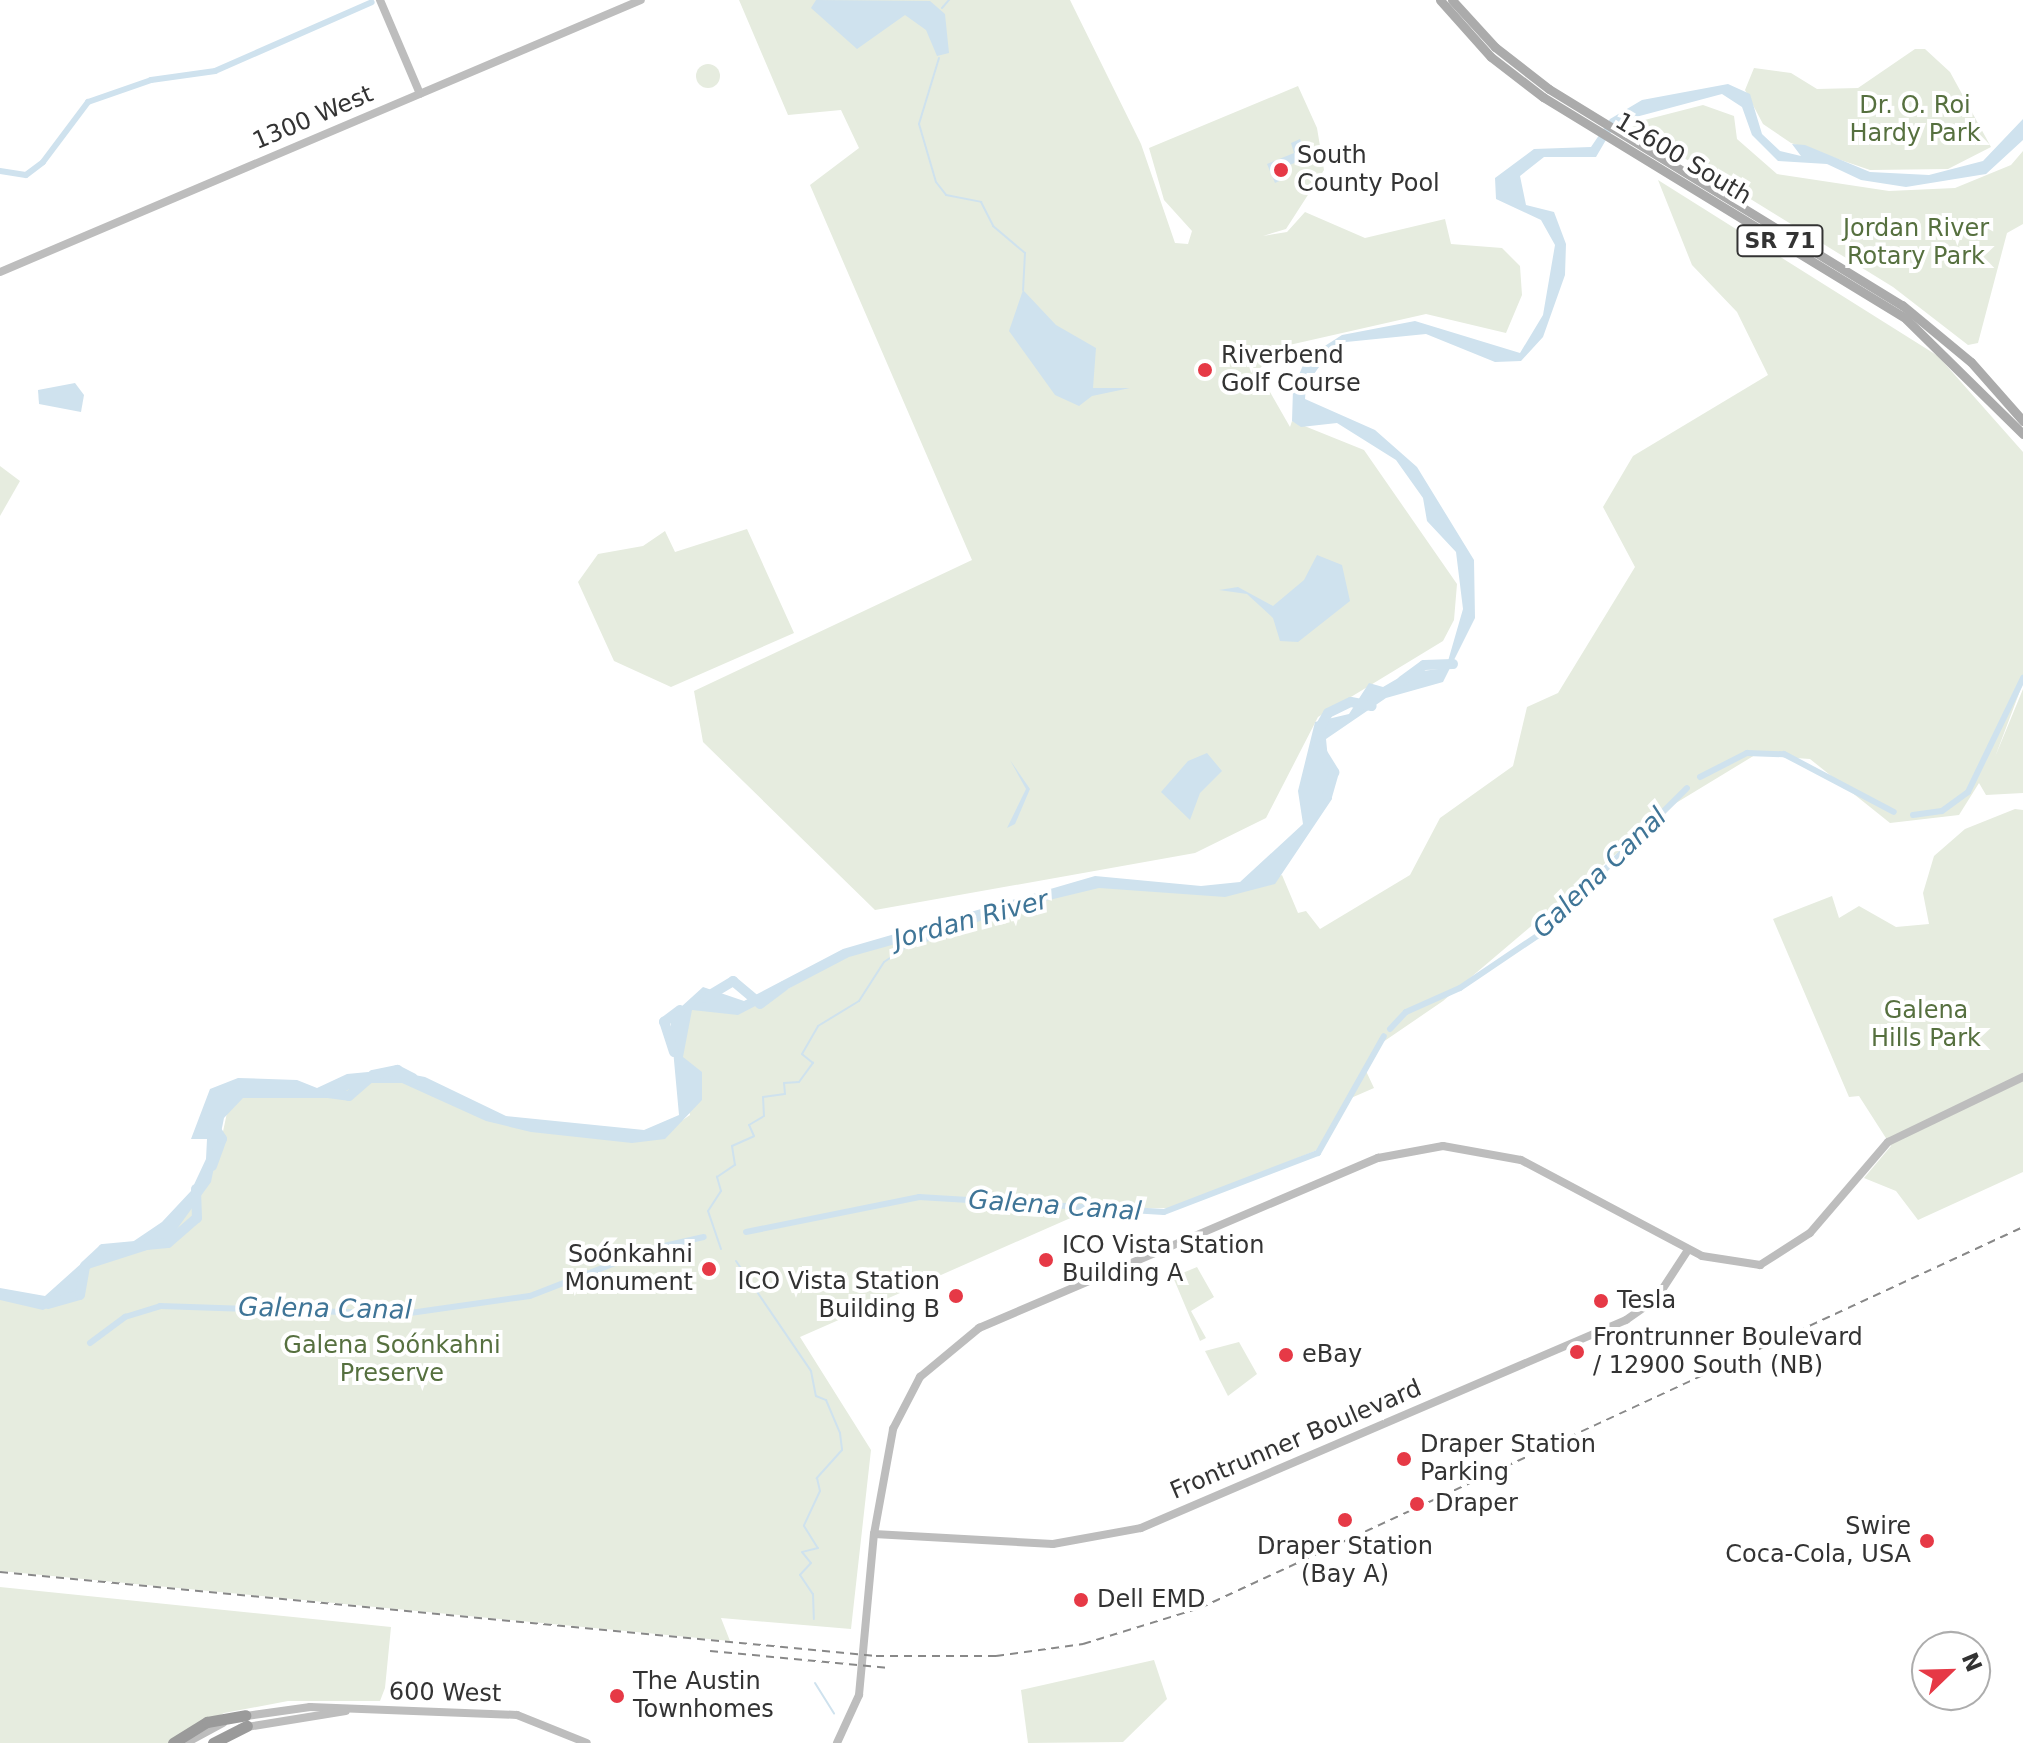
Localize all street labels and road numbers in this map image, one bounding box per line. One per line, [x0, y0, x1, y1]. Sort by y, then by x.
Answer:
street label: 1300 West [249, 80, 377, 156]
street label: 12600 South [1610, 107, 1756, 211]
road number: SR 71 [1736, 223, 1824, 259]
street label: Frontrunner Boulevard [1166, 1374, 1426, 1506]
street label: 600 West [389, 1678, 501, 1708]

